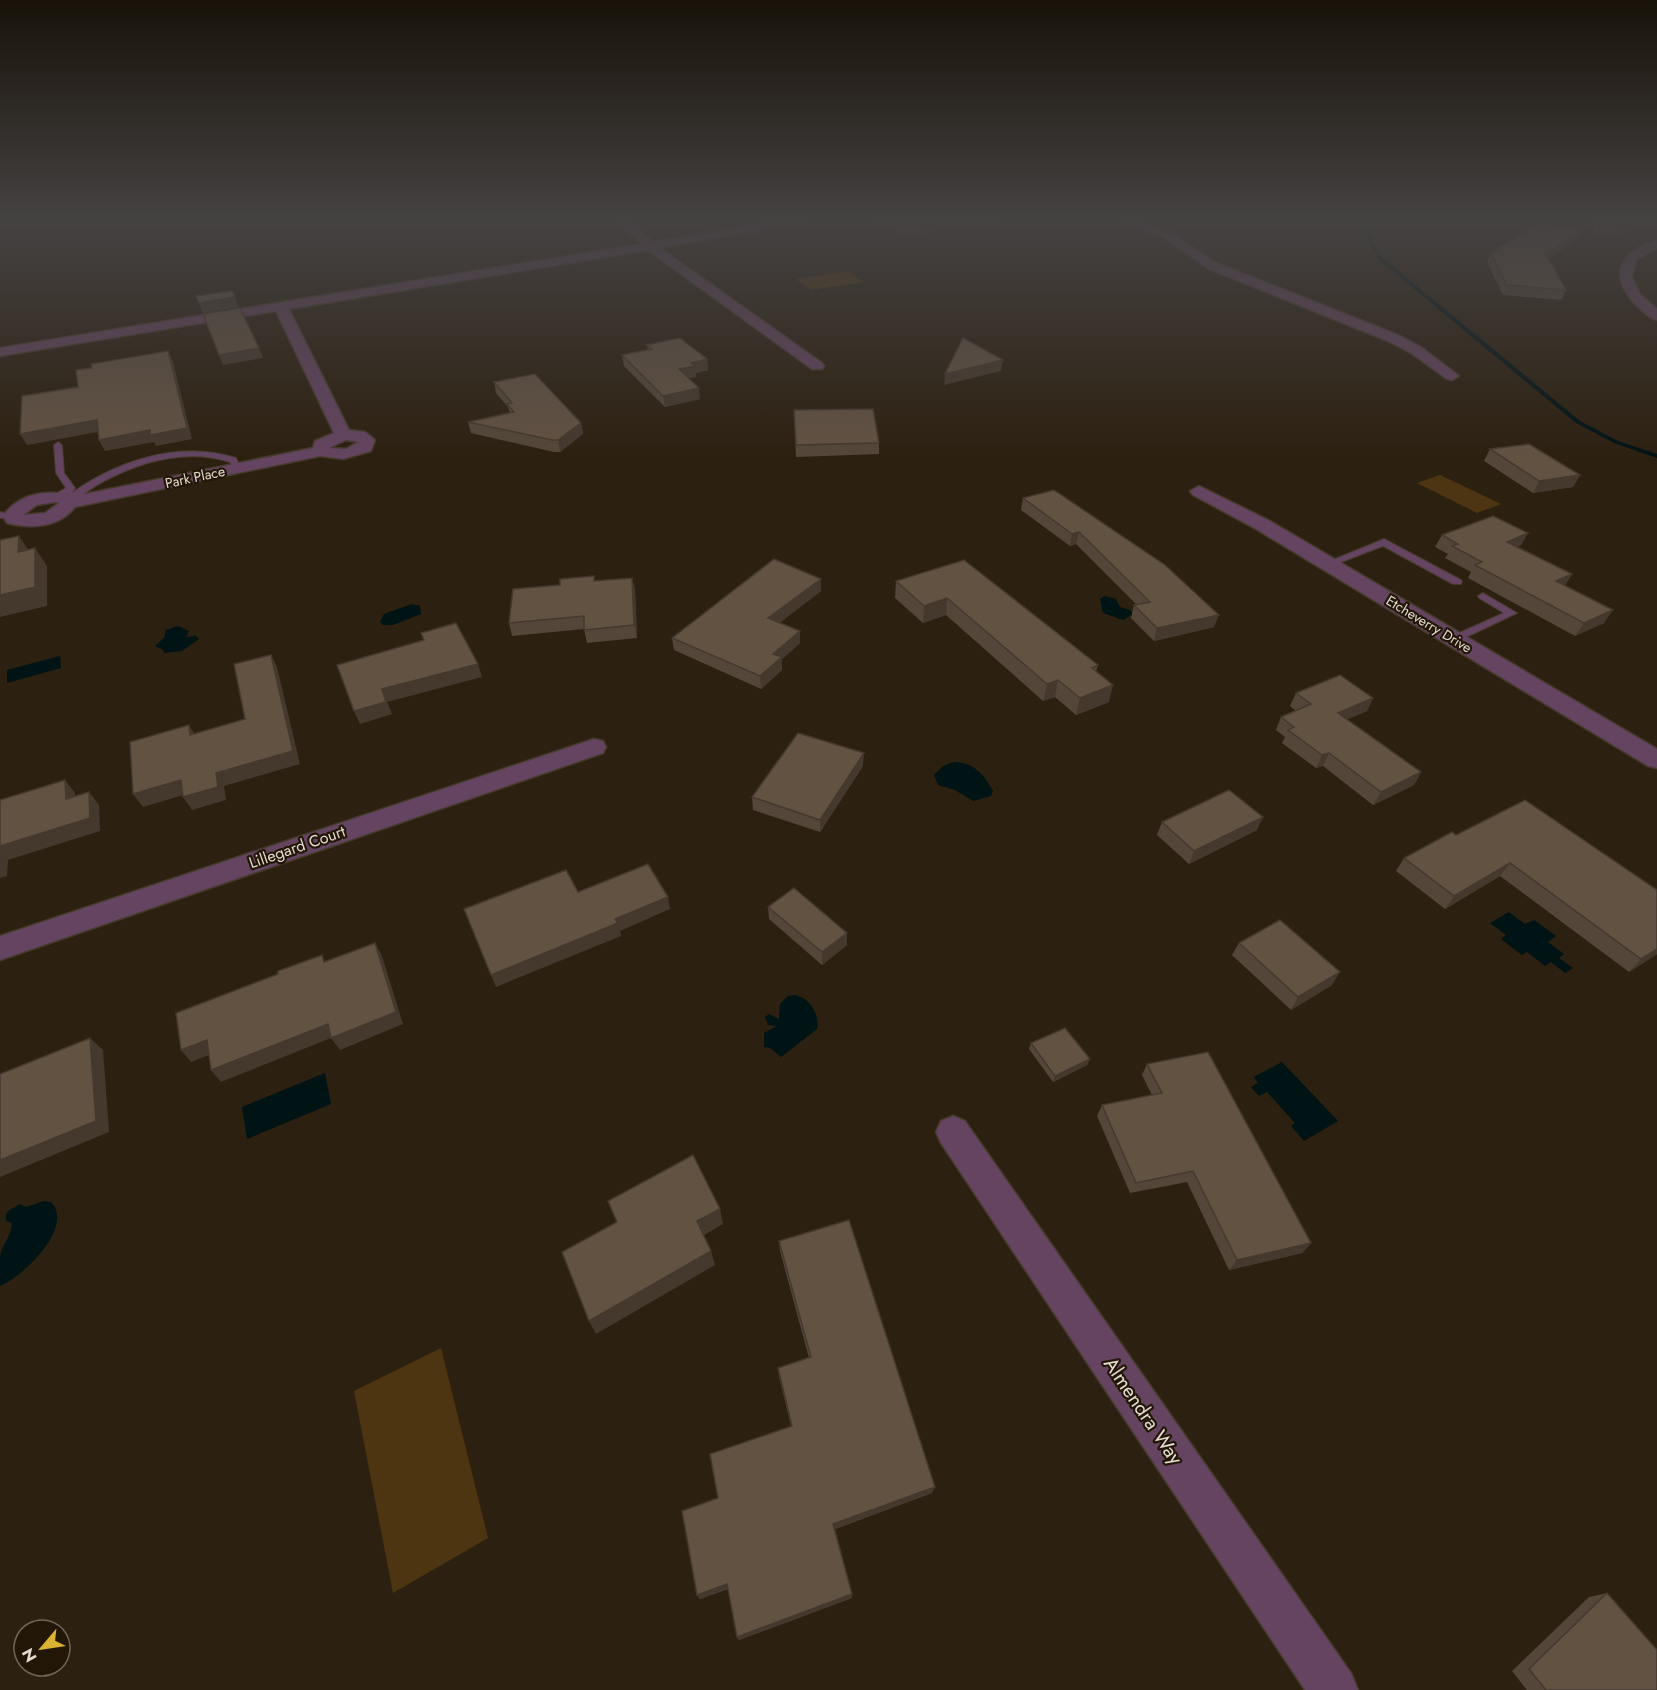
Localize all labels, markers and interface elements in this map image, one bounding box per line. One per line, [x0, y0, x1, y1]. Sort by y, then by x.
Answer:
street label: Park Place [163, 461, 227, 493]
street label: Etcheverry Drive [1382, 591, 1476, 657]
street label: Lillegard Court [246, 820, 348, 874]
street label: Almendra Way [1096, 1351, 1190, 1471]
north arrow [12, 1618, 72, 1678]
text: N [16, 1644, 42, 1666]

